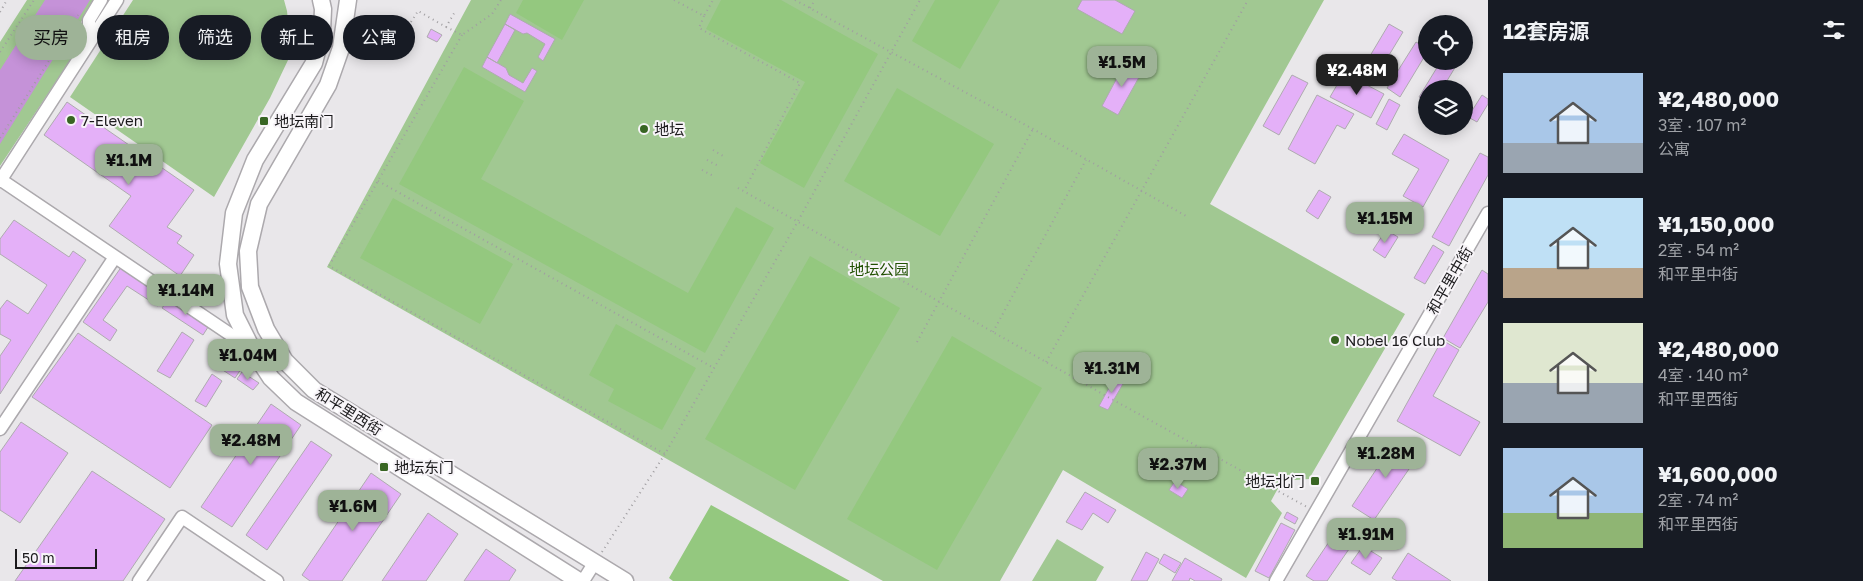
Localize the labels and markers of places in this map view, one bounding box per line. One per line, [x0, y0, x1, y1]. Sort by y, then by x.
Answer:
pin: ¥1.5M [1087, 46, 1157, 88]
pin: ¥2.48M [1316, 54, 1398, 96]
place label: 7-Eleven [81, 111, 143, 129]
place label: 地坛南门 [274, 112, 334, 130]
marker: 7-Eleven [65, 114, 77, 126]
marker: 地坛南门 [258, 115, 270, 127]
place label: 地坛 [654, 120, 684, 138]
marker: 地坛 [638, 123, 650, 135]
pin: ¥1.1M [94, 144, 164, 186]
pin: ¥1.15M [1344, 202, 1426, 244]
pin: ¥1.14M [145, 274, 227, 316]
place label: Nobel 16 Club [1345, 331, 1445, 349]
marker: Nobel 16 Club [1329, 334, 1341, 346]
pin: ¥1.04M [207, 338, 289, 381]
pin: ¥1.31M [1071, 352, 1153, 394]
pin: ¥2.48M [210, 424, 292, 466]
pin: ¥1.28M [1345, 436, 1427, 479]
pin: ¥2.37M [1137, 448, 1219, 490]
place label: 地坛东门 [394, 458, 454, 476]
marker: 地坛东门 [378, 461, 390, 473]
place label: 地坛北门 [1245, 472, 1305, 490]
marker: 地坛北门 [1309, 475, 1321, 487]
pin: ¥1.6M [318, 490, 388, 532]
pin: ¥1.91M [1325, 518, 1407, 560]

